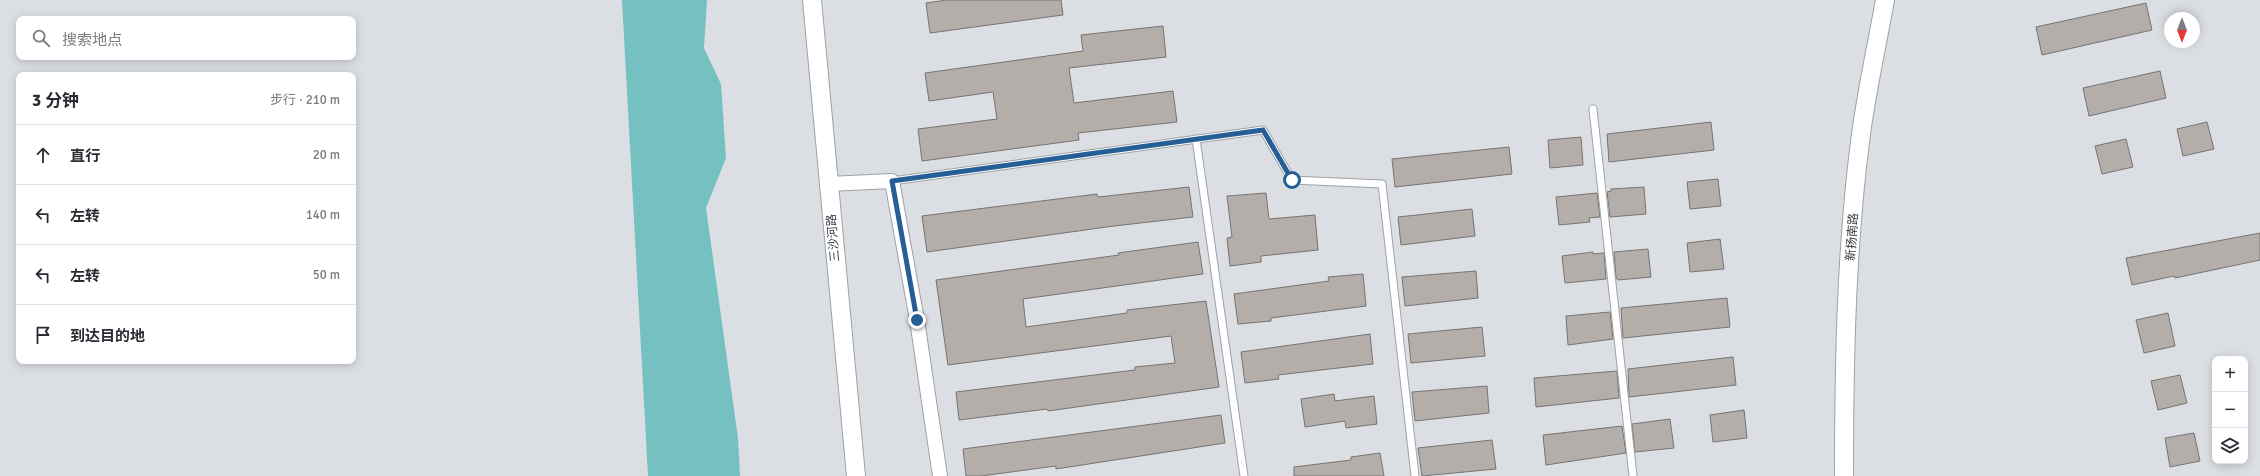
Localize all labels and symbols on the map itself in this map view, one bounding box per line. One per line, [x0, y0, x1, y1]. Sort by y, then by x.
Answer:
north arrow [2164, 12, 2200, 48]
route start [1283, 171, 1301, 189]
street label: 三沙河路 [824, 213, 843, 263]
street label: 新扬南路 [1843, 213, 1862, 262]
route end [908, 311, 926, 329]

